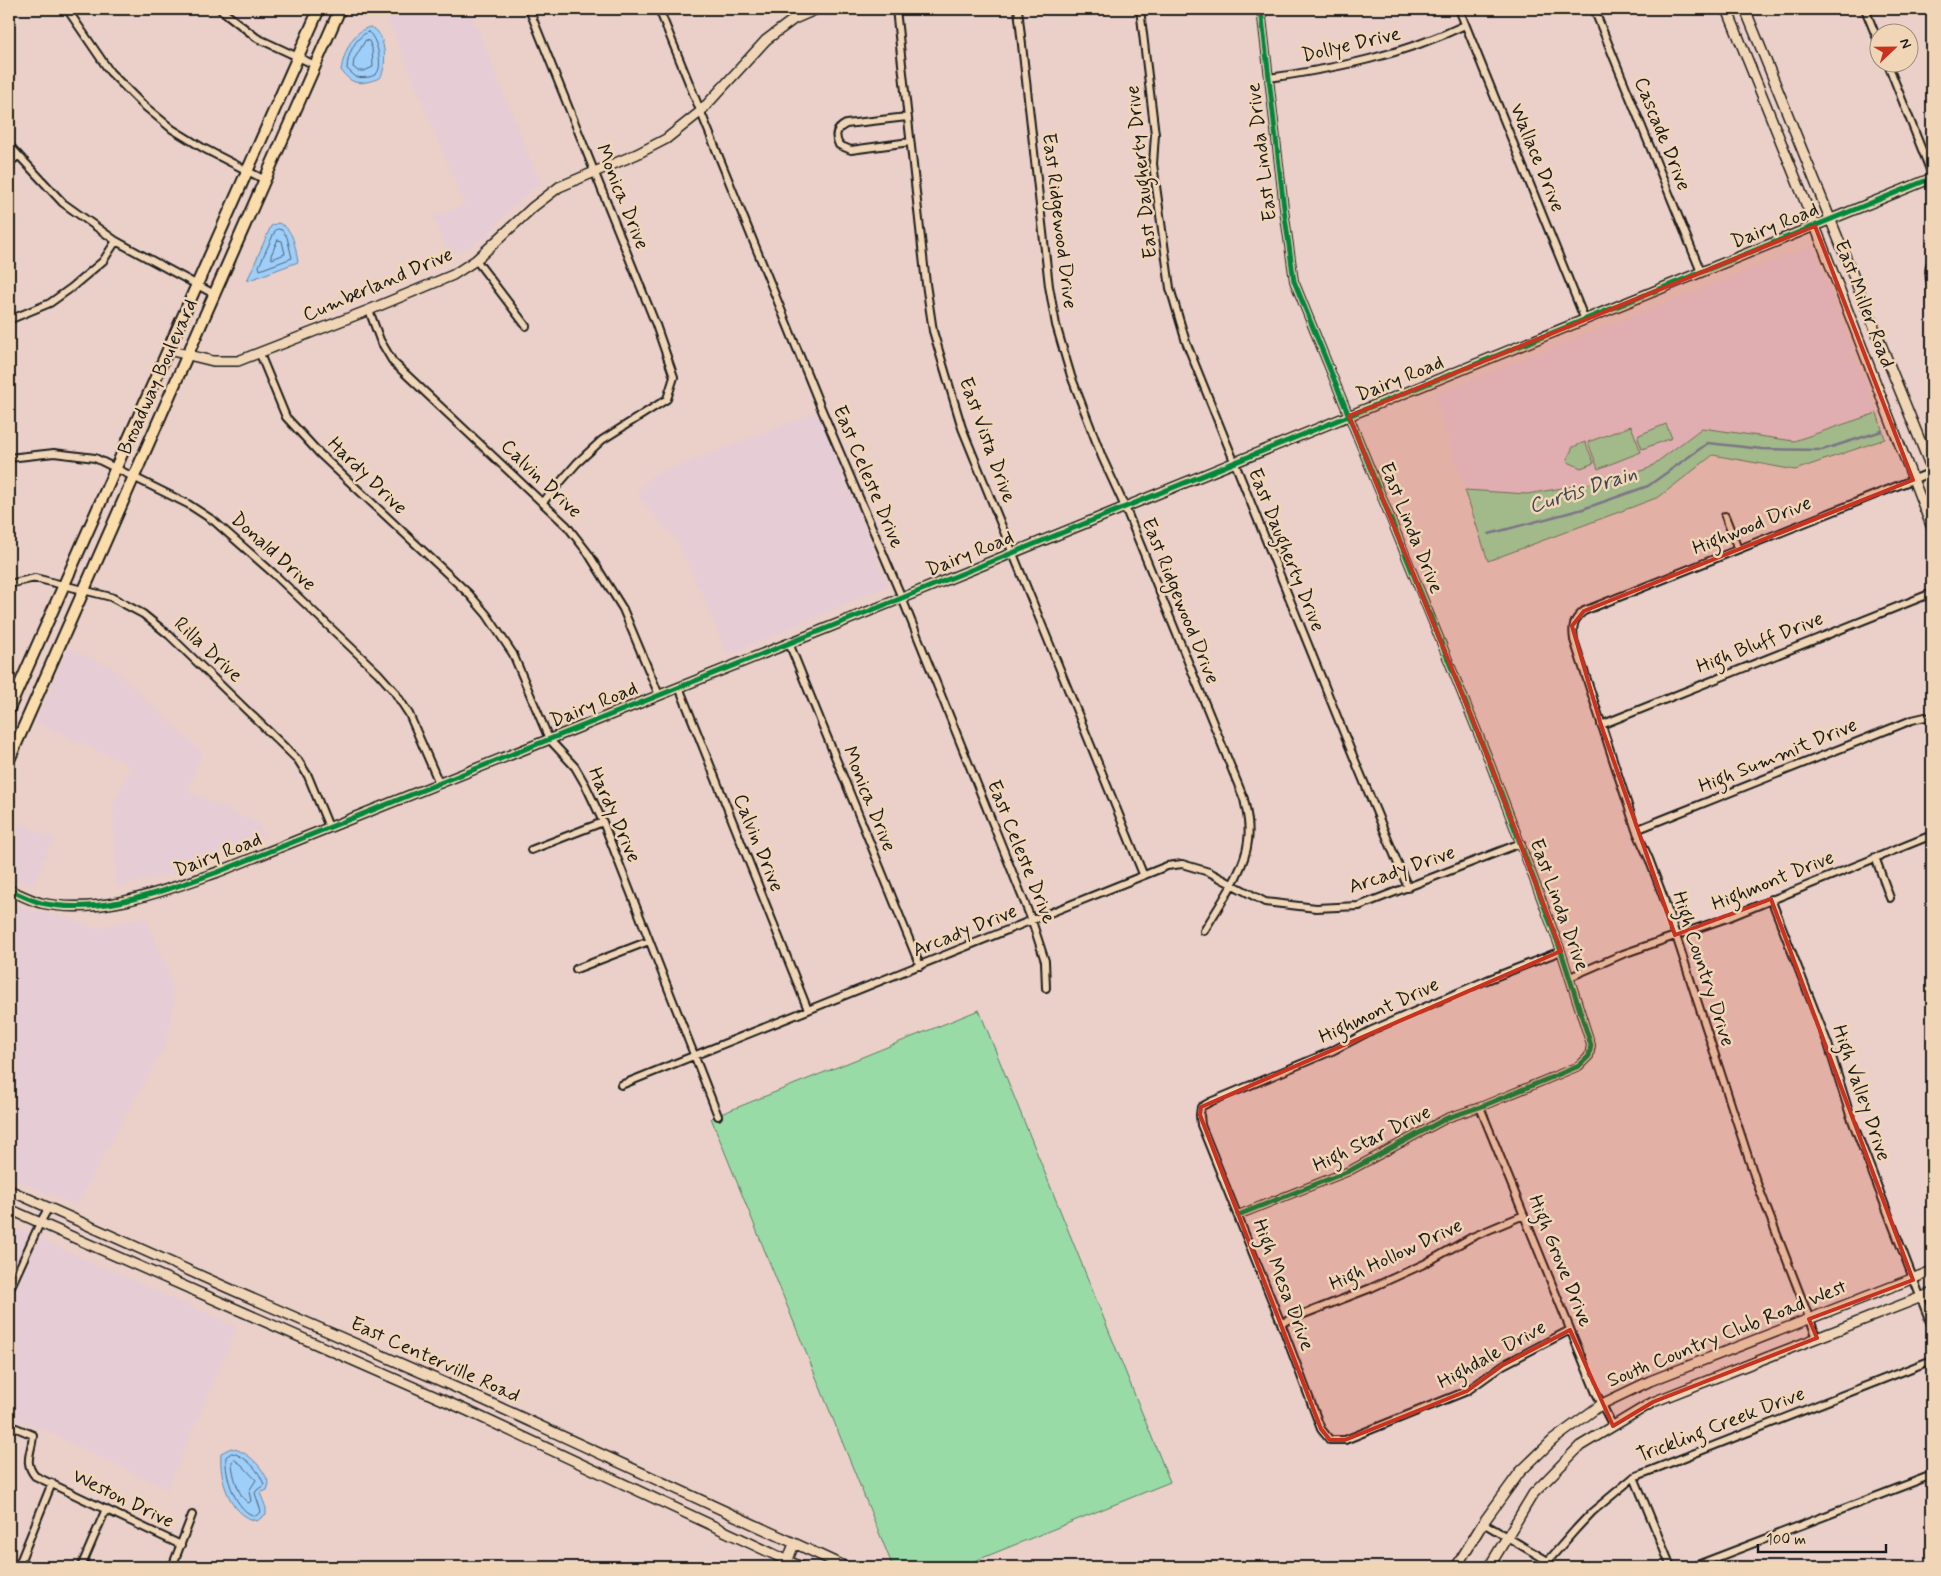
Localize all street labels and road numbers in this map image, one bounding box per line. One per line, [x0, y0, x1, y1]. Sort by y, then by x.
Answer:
street label: Dollye Drive [1299, 20, 1403, 69]
street label: Cascade Drive [1627, 73, 1697, 195]
street label: East Linda Drive [1240, 81, 1284, 223]
street label: East Daugherty Drive [1119, 84, 1167, 260]
street label: Wallace Drive [1503, 100, 1571, 216]
street label: East Ridgewood Drive [1034, 132, 1083, 311]
street label: Monica Drive [589, 140, 655, 254]
street label: Dairy Road [1727, 196, 1823, 256]
street label: East Miller Road [1827, 236, 1901, 372]
street label: Cumberland Drive [299, 241, 457, 329]
street label: Broadway Boulevard [112, 295, 204, 459]
street label: Dairy Road [1352, 349, 1448, 409]
street label: East Vista Drive [952, 373, 1022, 507]
street label: East Celeste Drive [826, 401, 910, 553]
street label: Hardy Drive [321, 431, 413, 521]
street label: Calvin Drive [494, 433, 588, 525]
street label: East Linda Drive [1372, 458, 1450, 598]
street label: East Daugherty Drive [1239, 464, 1331, 637]
street label: Highwood Drive [1688, 490, 1816, 564]
street label: Donald Drive [224, 506, 322, 598]
street label: East Ridgewood Drive [1133, 514, 1226, 688]
street label: Dairy Road [922, 524, 1018, 584]
street label: High Bluff Drive [1692, 605, 1828, 683]
street label: Rilla Drive [168, 611, 248, 689]
street label: Dairy Road [546, 675, 642, 735]
street label: High Summit Drive [1695, 712, 1862, 802]
street label: Monica Drive [836, 742, 902, 856]
street label: Hardy Drive [581, 763, 647, 867]
street label: East Celeste Drive [980, 776, 1062, 928]
street label: Calvin Drive [726, 790, 790, 896]
street label: Dairy Road [170, 826, 266, 884]
street label: East Linda Drive [1522, 835, 1596, 975]
street label: Arcady Drive [1345, 839, 1459, 901]
street label: Highmont Drive [1708, 844, 1839, 920]
street label: High Country Drive [1663, 888, 1741, 1051]
street label: Arcady Drive [909, 898, 1021, 964]
street label: Highmont Drive [1314, 971, 1444, 1053]
street label: High Valley Drive [1823, 1021, 1897, 1165]
street label: High Star Drive [1308, 1099, 1437, 1181]
street label: High Grove Drive [1519, 1191, 1599, 1332]
street label: High Hollow Drive [1325, 1212, 1468, 1300]
street label: High Mesa Drive [1244, 1215, 1321, 1356]
street label: South Country Club Road West [1603, 1273, 1851, 1394]
street label: East Centerville Road [346, 1310, 524, 1410]
street label: Highdale Drive [1433, 1314, 1552, 1398]
street label: Trickling Creek Drive [1633, 1380, 1810, 1471]
street label: Weston Drive [68, 1463, 178, 1535]

